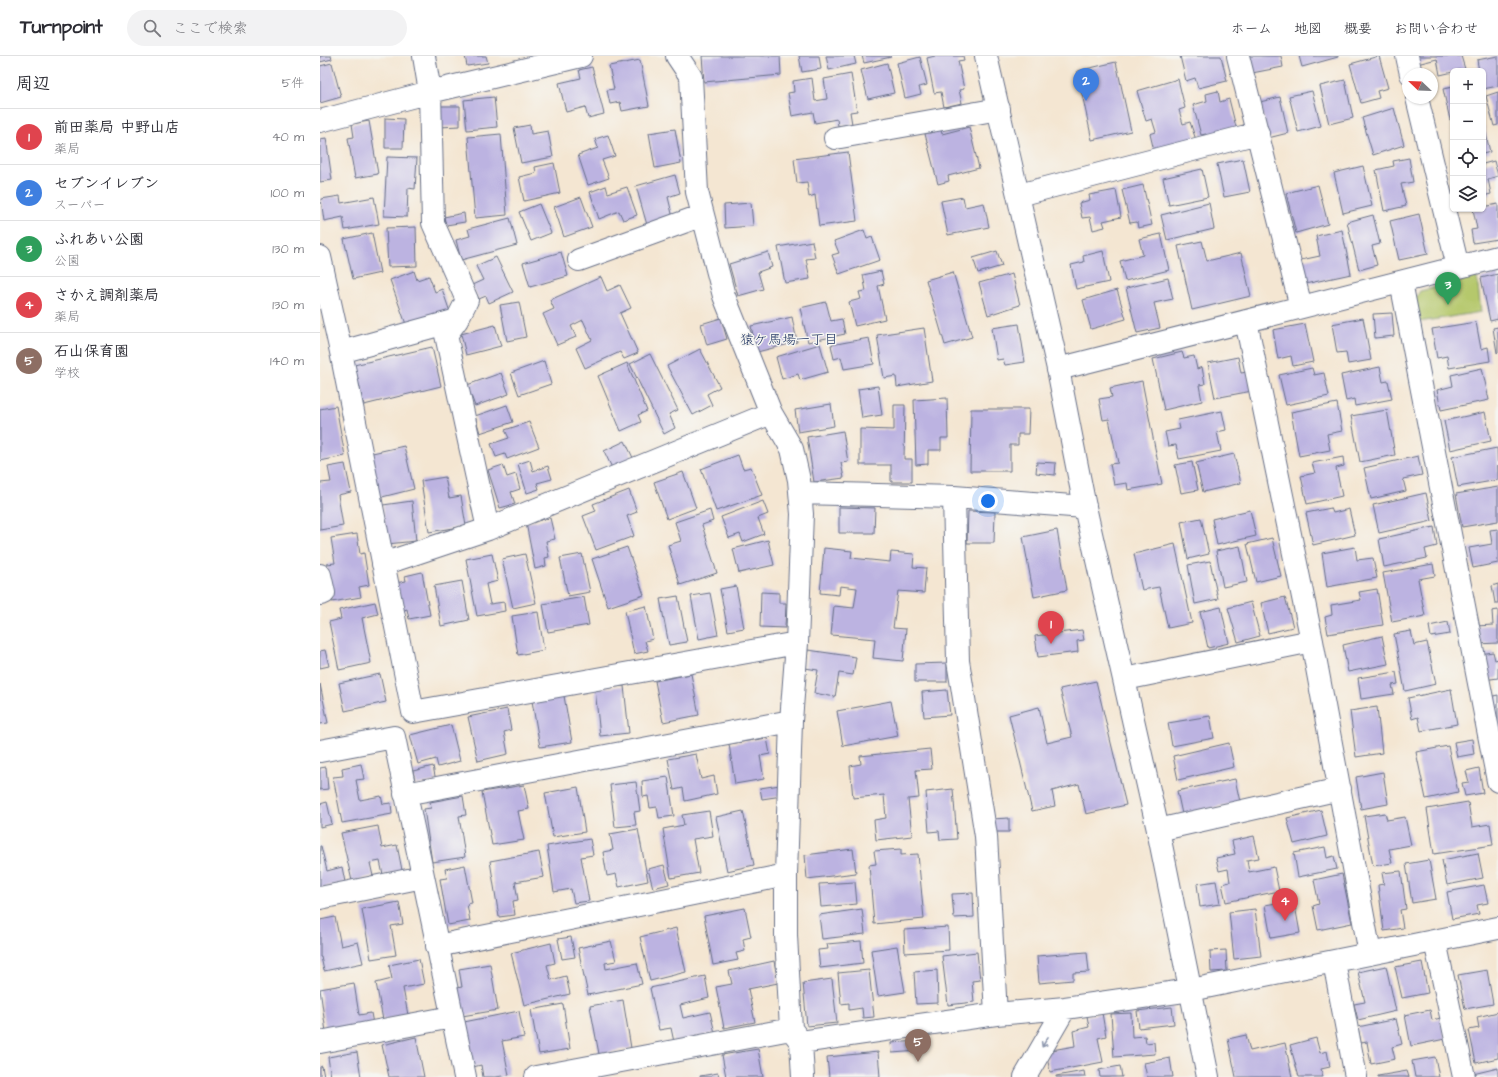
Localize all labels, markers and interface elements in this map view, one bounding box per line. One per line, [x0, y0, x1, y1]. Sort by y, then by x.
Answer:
search box [127, 10, 407, 46]
text: Turnpoint [20, 14, 103, 41]
icon: search [141, 17, 163, 39]
text: ここで検索 [173, 18, 248, 39]
text: ホーム [1231, 19, 1272, 39]
text: 地図 [1294, 19, 1322, 39]
text: 概要 [1344, 19, 1372, 39]
text: お問い合わせ [1394, 19, 1478, 39]
pin: 2 [1073, 68, 1099, 101]
north arrow [1402, 68, 1438, 104]
map controls [1450, 68, 1486, 212]
button: + [1450, 68, 1486, 104]
text: 周辺 [16, 72, 50, 96]
text: 5件 [282, 74, 304, 92]
button: − [1450, 104, 1486, 140]
text: 前田薬局 中野山店 [54, 117, 180, 138]
text: 1 [28, 128, 30, 146]
text: 40 m [272, 128, 304, 146]
text: 薬局 [54, 140, 80, 158]
button: locate [1450, 140, 1486, 176]
text: セブンイレブン [54, 173, 159, 194]
button: layers [1450, 176, 1486, 212]
text: 2 [25, 184, 33, 202]
text: 100 m [271, 184, 304, 202]
text: スーパー [54, 196, 105, 214]
text: ふれあい公園 [54, 229, 144, 250]
text: 3 [26, 240, 32, 258]
text: 130 m [272, 240, 304, 258]
text: 公園 [54, 252, 80, 270]
pin: 3 [1435, 272, 1461, 305]
text: さかえ調剤薬局 [54, 285, 159, 306]
text: 4 [25, 296, 33, 314]
text: 130 m [272, 296, 304, 314]
text: 薬局 [54, 308, 80, 326]
district label: 猿ケ馬場一丁目 [740, 330, 838, 350]
text: 石山保育園 [54, 341, 129, 362]
text: 5 [24, 352, 34, 370]
text: 140 m [270, 352, 304, 370]
text: 学校 [54, 364, 80, 382]
your location [978, 491, 998, 511]
pin: 1 [1038, 611, 1064, 644]
pin: 4 [1272, 888, 1298, 921]
pin: 5 [905, 1029, 931, 1062]
one-way arrow [1041, 1036, 1049, 1048]

